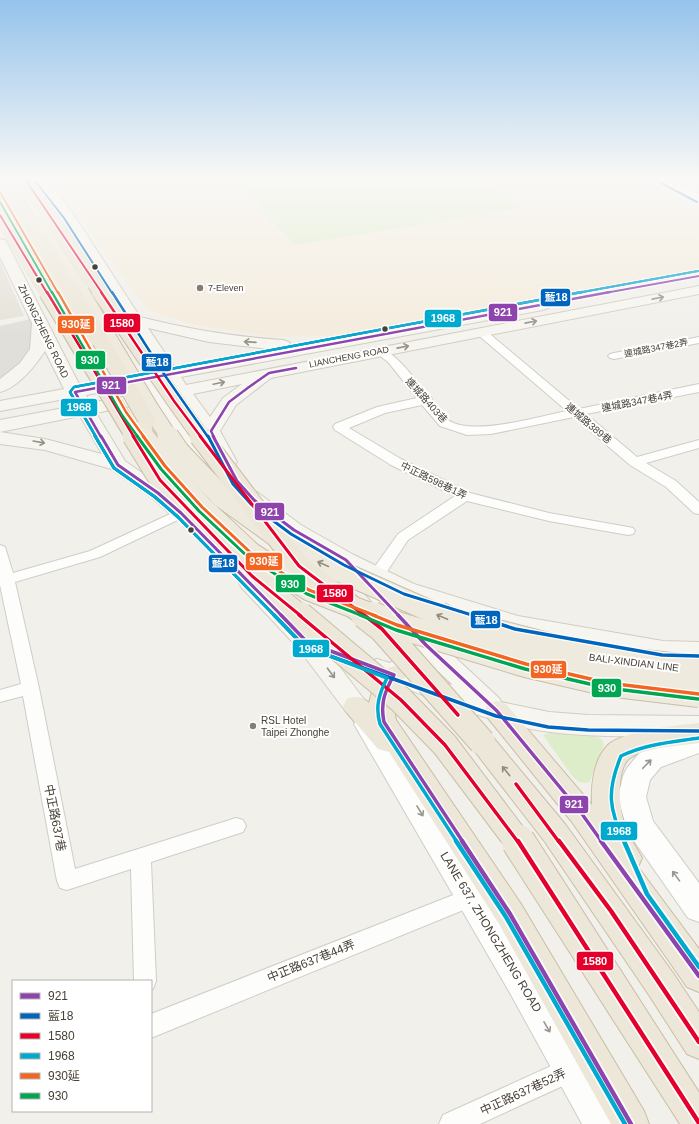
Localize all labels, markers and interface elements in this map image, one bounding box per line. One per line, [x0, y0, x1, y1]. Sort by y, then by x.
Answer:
unlabelled marker [90, 262, 100, 272]
unlabelled marker [34, 275, 44, 285]
street label: ZHONGZHENG ROAD [16, 283, 71, 380]
marker: 7-Eleven [195, 283, 205, 293]
place label: 7-Eleven [208, 283, 244, 293]
line badge: 藍18 [540, 288, 571, 307]
text: 藍18 [544, 291, 568, 303]
one-way arrow [652, 293, 665, 301]
line badge: 921 [488, 303, 518, 322]
text: 921 [494, 306, 512, 318]
line badge: 1968 [424, 309, 462, 328]
text: 1968 [431, 312, 455, 324]
line badge: 1580 [103, 313, 141, 333]
line badge: 930延 [57, 315, 95, 334]
text: 1580 [110, 317, 134, 329]
text: 930延 [61, 318, 91, 330]
one-way arrow [524, 318, 537, 326]
unlabelled marker [380, 324, 390, 334]
street label: 連城路347巷2弄 [623, 337, 689, 359]
one-way arrow [244, 339, 257, 346]
one-way arrow [396, 342, 409, 350]
street label: LIANCHENG ROAD [308, 344, 390, 370]
line badge: 930 [75, 350, 106, 370]
line badge: 藍18 [141, 353, 172, 372]
text: 930 [81, 354, 99, 366]
text: 藍18 [145, 356, 169, 368]
line badge: 921 [96, 376, 127, 395]
street label: 連城路403巷 [404, 376, 450, 425]
text: 921 [102, 379, 120, 391]
one-way arrow [212, 379, 225, 387]
street label: 連城路347巷4弄 [601, 389, 674, 414]
line badge: 1968 [60, 398, 98, 417]
text: 1968 [67, 401, 91, 413]
street label: 連城路389巷 [563, 401, 614, 446]
one-way arrow [32, 439, 45, 447]
street label: 中正路598巷1弄 [399, 460, 469, 501]
line badge: 921 [254, 502, 285, 521]
text: 921 [261, 506, 279, 518]
unlabelled marker [186, 525, 196, 535]
line badge: 930延 [245, 552, 283, 571]
line badge: 藍18 [208, 554, 238, 573]
text: 930延 [249, 555, 279, 567]
text: 藍18 [211, 557, 235, 569]
one-way arrow [318, 560, 330, 568]
line badge: 930 [275, 574, 306, 593]
text: 930 [281, 578, 299, 590]
line badge: 1580 [316, 584, 354, 603]
text: 1580 [323, 587, 347, 599]
line badge: 藍18 [470, 610, 501, 629]
one-way arrow [437, 613, 449, 620]
text: 藍18 [474, 614, 498, 626]
line badge: 1968 [292, 639, 330, 658]
text: 1968 [299, 643, 323, 655]
street label: BALI-XINDIAN LINE [588, 652, 680, 674]
line badge: 930延 [530, 660, 567, 679]
text: 930延 [533, 663, 563, 675]
one-way arrow [326, 667, 335, 678]
line badge: 930 [591, 678, 622, 698]
text: 930 [598, 682, 616, 694]
place label: RSL Hotel Taipei Zhonghe [261, 715, 330, 738]
marker: RSL Hotel Taipei Zhonghe [248, 721, 258, 731]
one-way arrow [643, 759, 652, 769]
one-way arrow [501, 766, 510, 777]
street label: 中正路637巷 [42, 783, 68, 853]
line badge: 921 [559, 795, 589, 814]
text: 921 [565, 798, 583, 810]
one-way arrow [416, 805, 424, 817]
line badge: 1968 [600, 821, 638, 841]
text: 1968 [607, 825, 631, 837]
street label: LANE 637, ZHONGZHENG ROAD [437, 849, 545, 1015]
one-way arrow [672, 871, 680, 882]
street label: 中正路637巷44弄 [265, 937, 357, 985]
line badge: 1580 [576, 951, 614, 971]
text: 1580 [583, 955, 607, 967]
legend [12, 980, 152, 1112]
text: 921 [48, 989, 68, 1003]
text: 藍18 [48, 1009, 74, 1023]
one-way arrow [544, 1021, 552, 1033]
text: 1580 [48, 1029, 75, 1043]
text: 1968 [48, 1049, 75, 1063]
street label: 中正路637巷52弄 [478, 1066, 568, 1118]
text: 930延 [48, 1069, 80, 1083]
text: 930 [48, 1089, 68, 1103]

